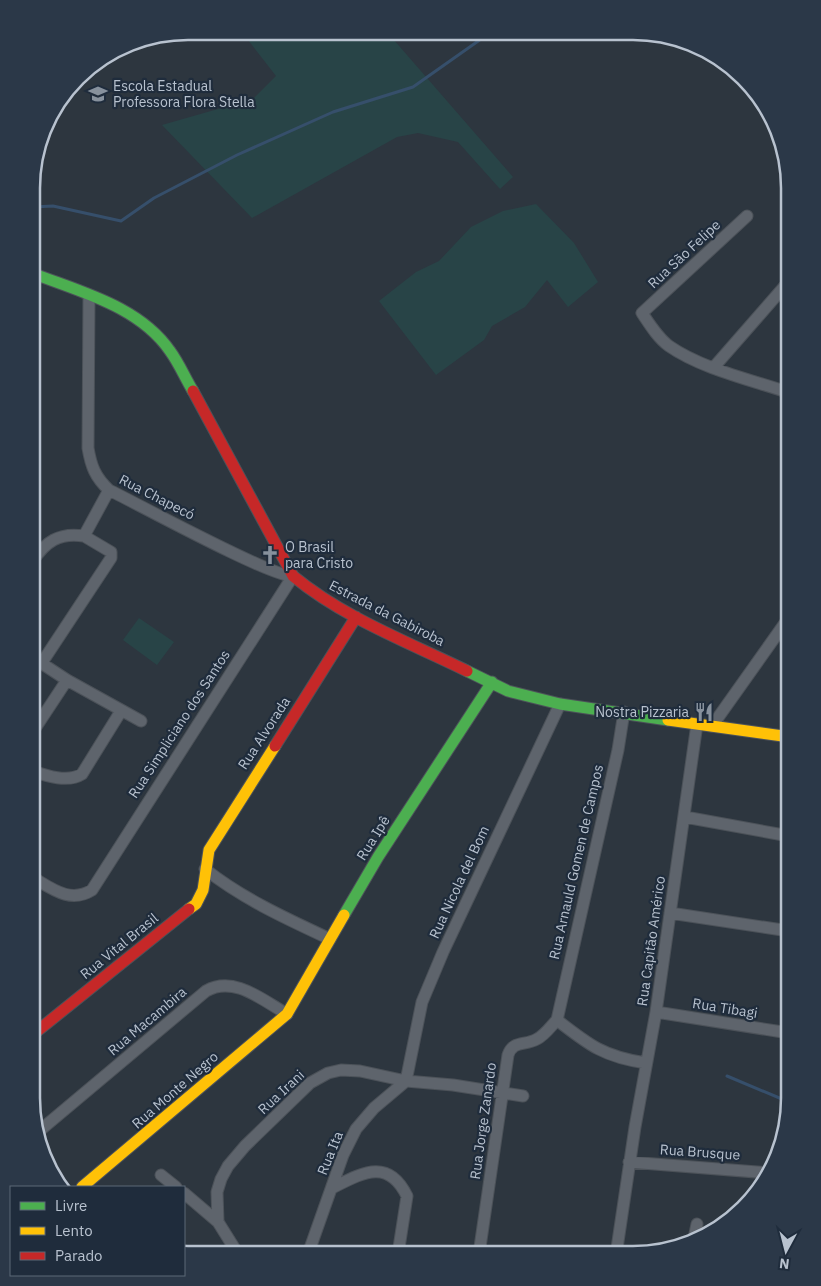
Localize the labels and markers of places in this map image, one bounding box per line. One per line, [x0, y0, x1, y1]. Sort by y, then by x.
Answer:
place label: Escola Estadual Professora Flora Stella [113, 77, 255, 111]
school or university icon: Escola Estadual Professora Flora Stella [87, 83, 109, 105]
place label: O Brasil para Cristo [285, 538, 353, 572]
church icon: O Brasil para Cristo [259, 544, 281, 566]
restaurant icon: Nostra Pizzaria [693, 701, 715, 723]
place label: Nostra Pizzaria [595, 703, 690, 721]

